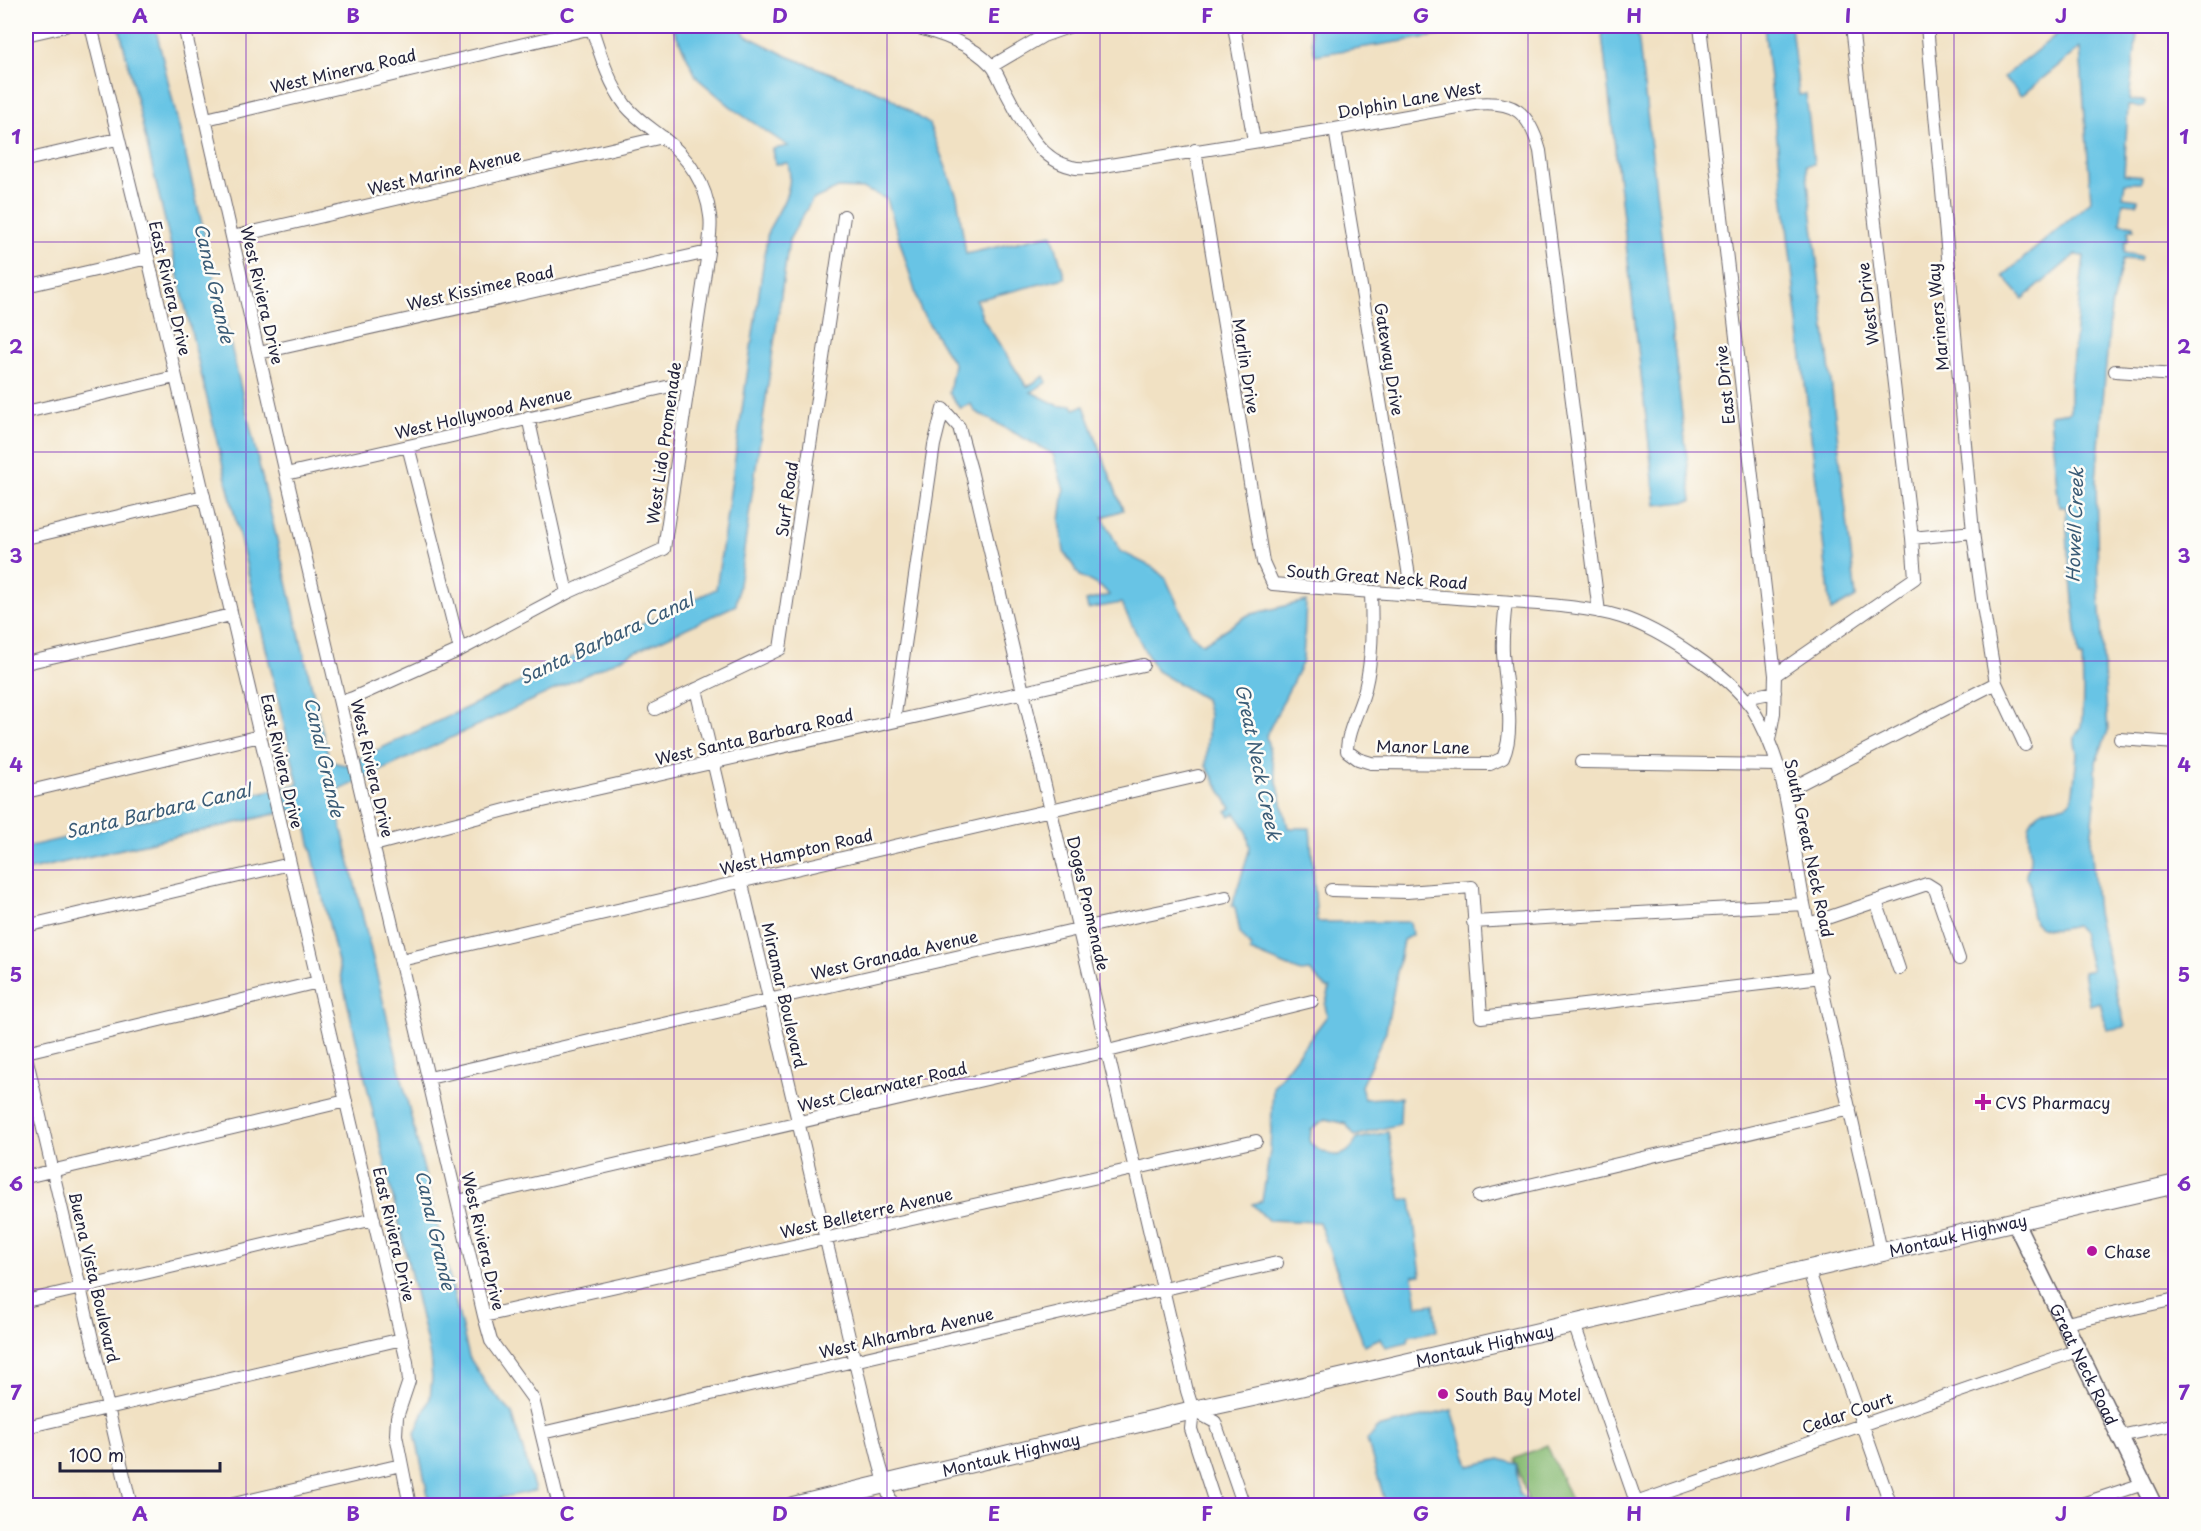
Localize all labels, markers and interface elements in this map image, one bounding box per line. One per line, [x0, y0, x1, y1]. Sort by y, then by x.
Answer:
text: A [132, 0, 148, 30]
text: B [346, 0, 360, 30]
text: C [559, 0, 575, 30]
text: D [772, 0, 788, 30]
text: E [988, 0, 1000, 30]
text: F [1201, 0, 1213, 30]
text: G [1413, 0, 1429, 30]
text: H [1626, 0, 1642, 30]
text: I [1845, 0, 1851, 30]
text: J [2055, 0, 2067, 30]
street label: West Minerva Road [268, 42, 418, 98]
street label: Dolphin Lane West [1335, 75, 1483, 123]
text: 1 [11, 121, 21, 151]
text: 1 [2179, 121, 2189, 151]
street label: West Marine Avenue [365, 142, 523, 200]
street label: East Riviera Drive [144, 218, 198, 358]
water label: Canal Grande [188, 220, 242, 347]
street label: West Riviera Drive [235, 223, 291, 367]
street label: West Kissimee Road [404, 258, 556, 316]
street label: West Drive [1850, 261, 1884, 347]
street label: Mariners Way [1920, 262, 1954, 372]
street label: Gateway Drive [1369, 301, 1411, 417]
street label: Marlin Drive [1228, 316, 1266, 416]
text: 2 [9, 331, 23, 361]
text: 2 [2177, 331, 2191, 361]
street label: East Drive [1708, 344, 1740, 426]
street label: West Lido Promenade [640, 360, 686, 526]
street label: West Hollywood Avenue [392, 380, 574, 444]
street label: Surf Road [769, 460, 803, 538]
water label: Howell Creek [2059, 466, 2090, 583]
text: 3 [9, 540, 23, 570]
text: 3 [2177, 540, 2191, 570]
street label: South Great Neck Road [1286, 558, 1468, 594]
water label: Santa Barbara Canal [514, 584, 700, 690]
water label: Great Neck Creek [1229, 681, 1289, 844]
street label: East Riviera Drive [256, 691, 310, 831]
water label: Canal Grande [298, 694, 352, 821]
street label: West Riviera Drive [345, 696, 401, 840]
street label: West Santa Barbara Road [653, 702, 855, 770]
street label: Manor Lane [1376, 733, 1470, 759]
text: 4 [9, 749, 23, 779]
text: 4 [2177, 749, 2191, 779]
street label: South Great Neck Road [1779, 757, 1841, 939]
water label: Santa Barbara Canal [63, 775, 256, 844]
street label: West Hampton Road [717, 822, 875, 880]
street label: Doges Promenade [1062, 833, 1116, 973]
street label: Miramar Boulevard [757, 920, 813, 1070]
street label: West Granada Avenue [808, 923, 980, 985]
text: 5 [10, 959, 22, 989]
text: 5 [2178, 959, 2190, 989]
street label: West Clearwater Road [795, 1055, 969, 1117]
place label: CVS Pharmacy [1995, 1090, 2110, 1114]
marker: CVS Pharmacy [1976, 1095, 1990, 1109]
street label: East Riviera Drive [368, 1164, 422, 1304]
water label: Canal Grande [409, 1167, 463, 1294]
text: 6 [9, 1168, 23, 1198]
text: 6 [2177, 1168, 2191, 1198]
street label: West Riviera Drive [456, 1169, 512, 1313]
street label: West Belleterre Avenue [777, 1180, 955, 1244]
street label: Buena Vista Boulevard [64, 1189, 126, 1365]
street label: Montauk Highway [1887, 1207, 2029, 1262]
place label: Chase [2104, 1239, 2151, 1263]
marker: Chase [2085, 1244, 2099, 1258]
street label: Great Neck Road [2044, 1299, 2124, 1429]
street label: West Alhambra Avenue [816, 1300, 996, 1364]
street label: Montauk Highway [1413, 1317, 1556, 1372]
text: 7 [10, 1377, 22, 1407]
text: 7 [2178, 1377, 2190, 1407]
place label: South Bay Motel [1455, 1382, 1581, 1406]
street label: Cedar Court [1798, 1385, 1896, 1439]
marker: South Bay Motel [1436, 1387, 1450, 1401]
street label: Montauk Highway [940, 1426, 1082, 1482]
scale bar [60, 1435, 220, 1473]
text: 100 m [69, 1441, 124, 1468]
text: A [132, 1498, 148, 1528]
text: B [346, 1498, 360, 1528]
text: C [559, 1498, 575, 1528]
text: D [772, 1498, 788, 1528]
text: E [988, 1498, 1000, 1528]
text: F [1201, 1498, 1213, 1528]
text: G [1413, 1498, 1429, 1528]
text: H [1626, 1498, 1642, 1528]
text: I [1845, 1498, 1851, 1528]
text: J [2055, 1498, 2067, 1528]

